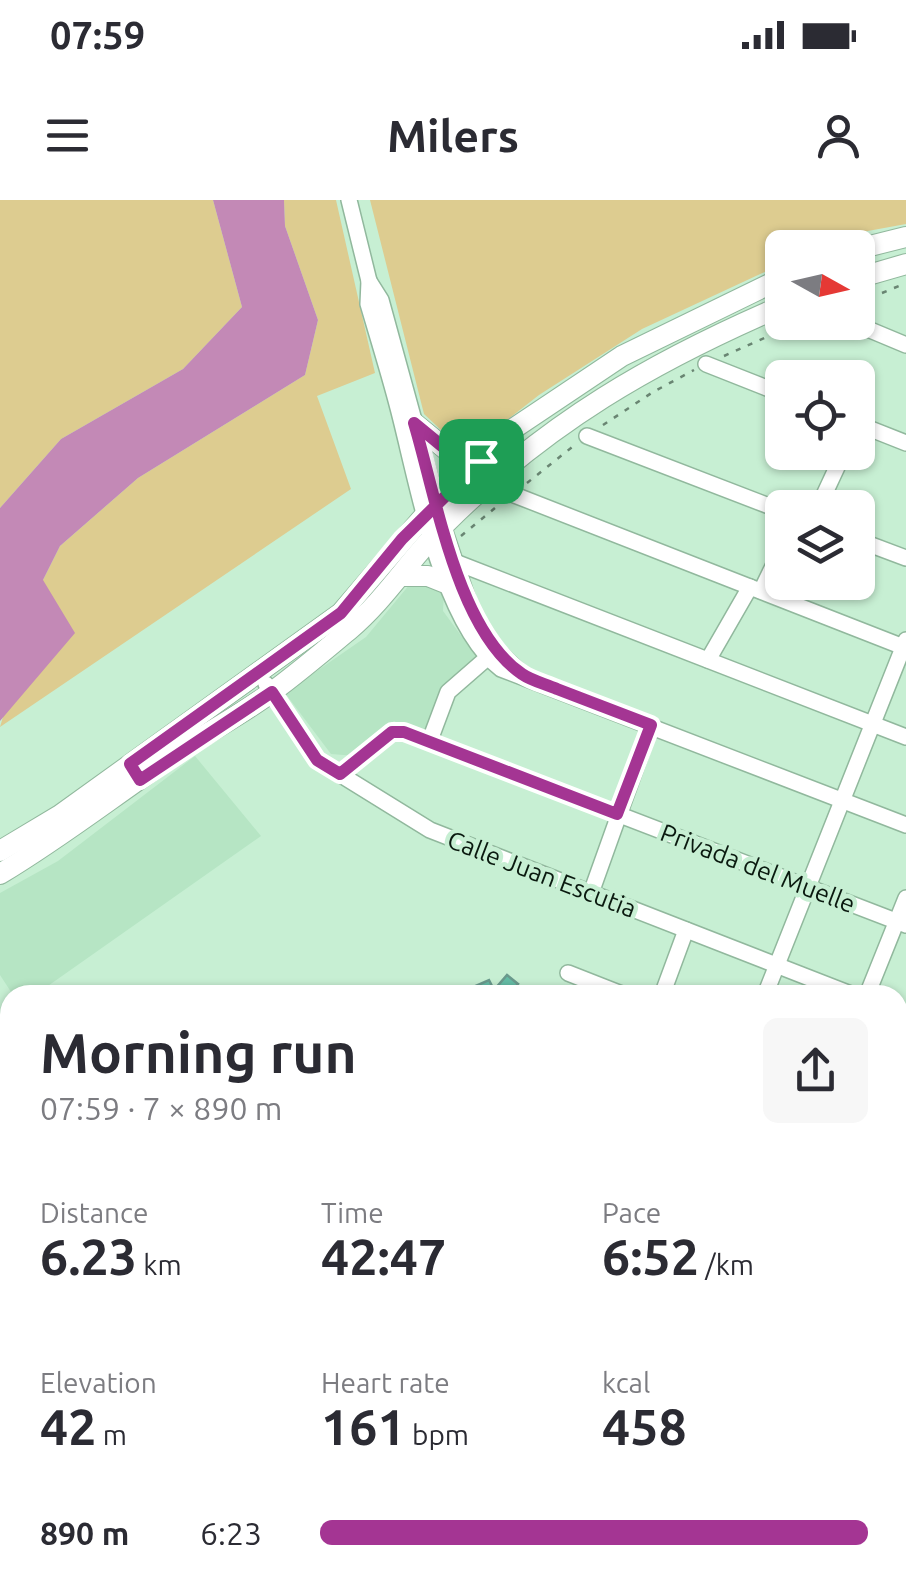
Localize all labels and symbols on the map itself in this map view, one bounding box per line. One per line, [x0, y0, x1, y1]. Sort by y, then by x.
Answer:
north arrow [765, 230, 875, 340]
pin [439, 419, 524, 504]
street label: Privada del Muelle [657, 818, 859, 918]
street label: Calle Juan Escutia [444, 825, 640, 923]

